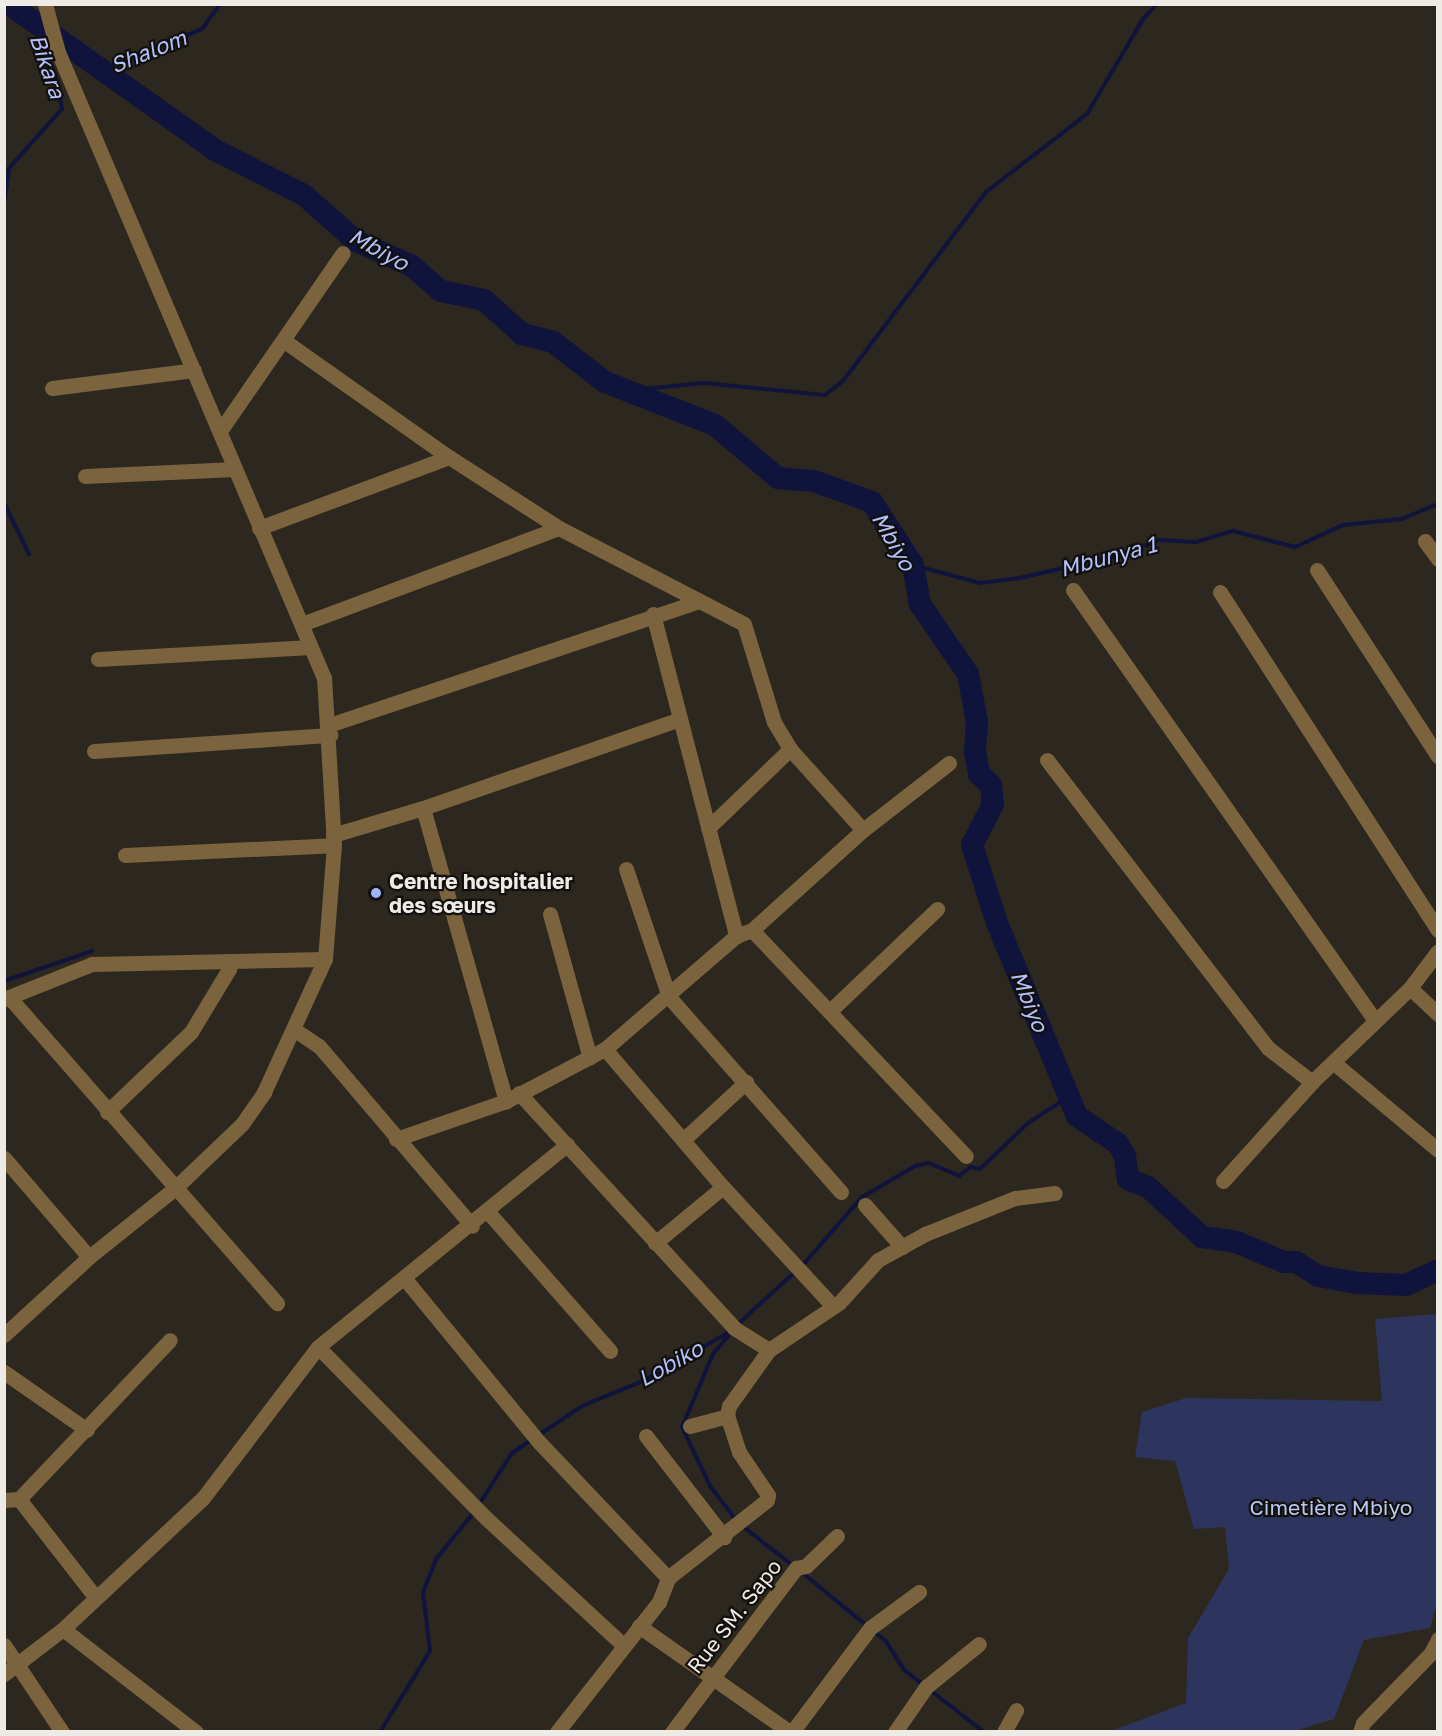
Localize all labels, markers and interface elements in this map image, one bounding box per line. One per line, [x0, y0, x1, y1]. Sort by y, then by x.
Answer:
water label: Shalom [106, 24, 190, 78]
water label: Bikara [25, 30, 71, 102]
water label: Mbiyo [345, 222, 413, 276]
water label: Mbiyo [867, 507, 921, 575]
water label: Mbunya 1 [1057, 530, 1159, 582]
place label: Centre hospitalier des sœurs [389, 868, 573, 918]
marker: Centre hospitalier des sœurs [367, 884, 385, 902]
water label: Mbiyo [1006, 967, 1054, 1035]
water label: Lobiko [633, 1334, 707, 1392]
park label: Cimetière Mbiyo [1250, 1494, 1412, 1520]
street label: Rue SM. Sapo [682, 1554, 786, 1678]

